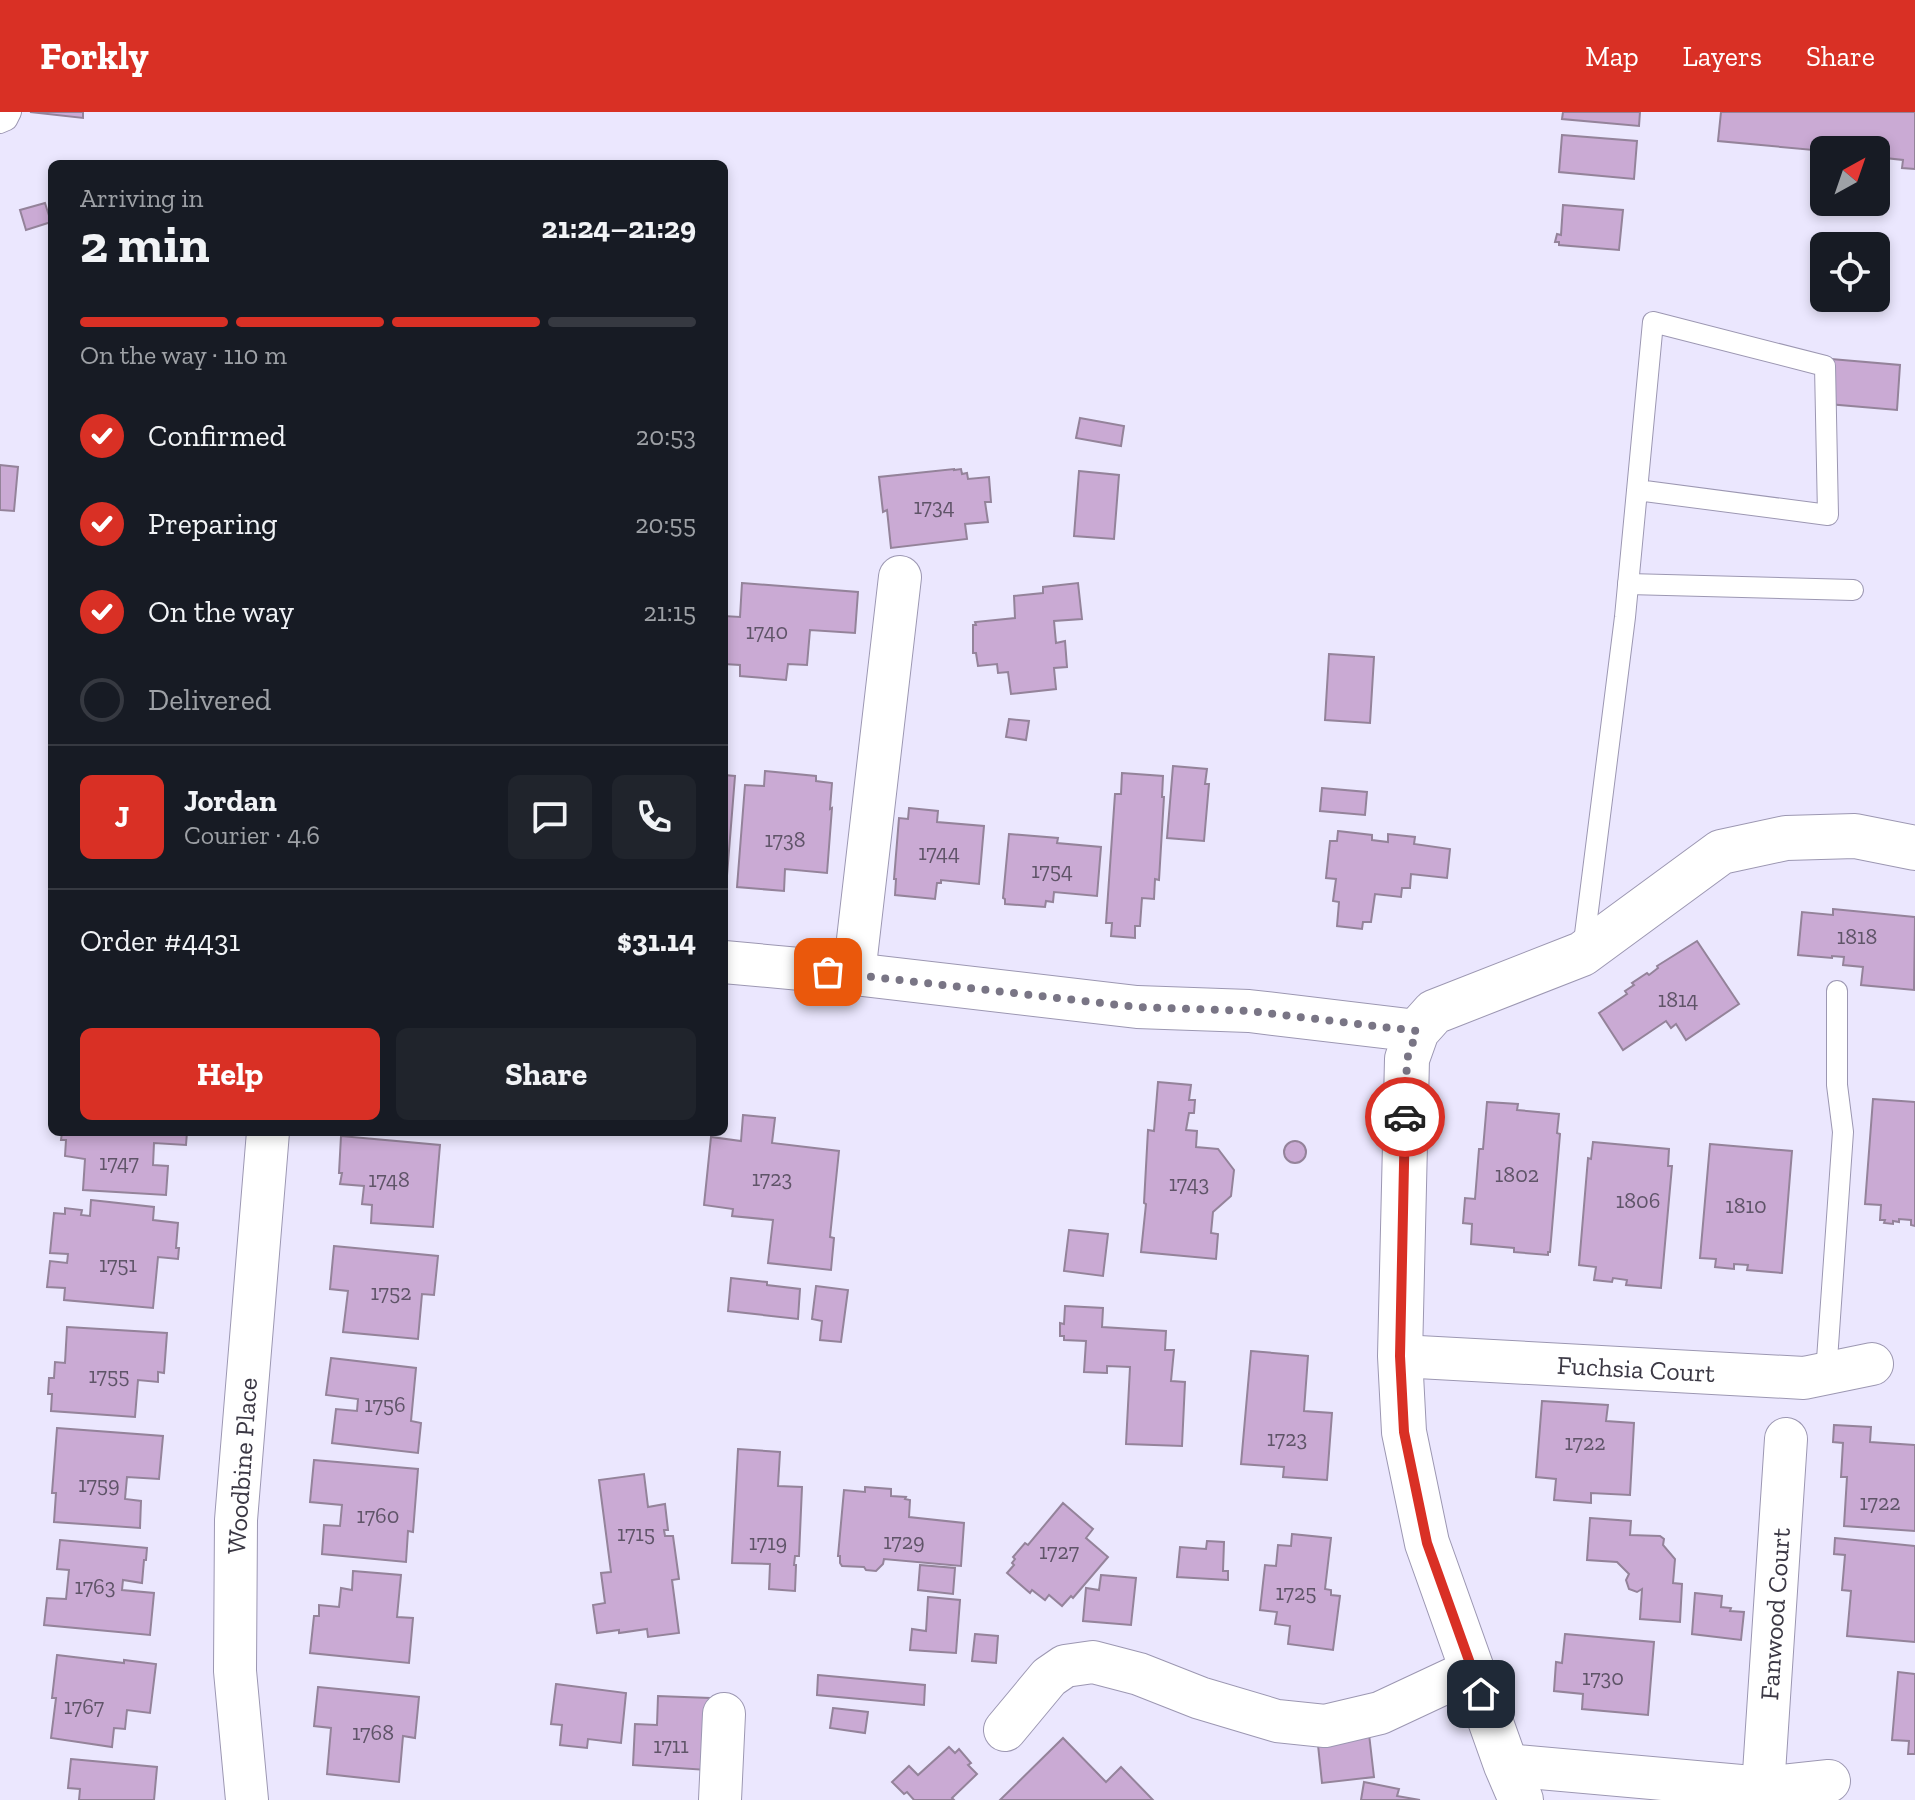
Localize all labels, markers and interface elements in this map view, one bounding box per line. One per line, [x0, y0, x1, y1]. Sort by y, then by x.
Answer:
text: Forkly [40, 33, 149, 79]
text: Map [1585, 40, 1639, 73]
text: Layers [1683, 40, 1762, 73]
text: Share [1806, 40, 1875, 73]
north arrow [1810, 136, 1890, 216]
map controls [1810, 136, 1890, 312]
text: Arriving in [80, 182, 203, 214]
text: 21:24–21:29 [542, 210, 696, 246]
text: 2 min [80, 213, 210, 275]
button: locate [1810, 232, 1890, 312]
text: On the way · 110 m [80, 339, 287, 371]
icon: check [80, 414, 124, 458]
text: Confirmed [148, 418, 286, 454]
text: 20:53 [636, 420, 696, 452]
house number: 1734 [913, 493, 955, 520]
icon: check [80, 502, 124, 546]
text: Preparing [148, 506, 278, 542]
text: 20:55 [635, 508, 696, 540]
icon: check [80, 590, 124, 634]
text: On the way [148, 594, 294, 630]
text: 21:15 [643, 596, 696, 628]
house number: 1740 [746, 618, 788, 645]
text: Delivered [148, 682, 271, 718]
button: chat [508, 775, 592, 859]
button: phone [612, 775, 696, 859]
text: Jordan [184, 783, 277, 819]
text: J [115, 799, 129, 835]
text: Courier · 4.6 [184, 819, 320, 851]
house number: 1738 [764, 826, 806, 853]
house number: 1744 [918, 839, 960, 866]
house number: 1754 [1031, 857, 1073, 884]
text: Order #4431 [80, 923, 240, 959]
text: $31.14 [617, 923, 696, 959]
house number: 1818 [1837, 923, 1877, 950]
pin [794, 938, 862, 1006]
icon: bag [806, 950, 850, 994]
house number: 1814 [1658, 986, 1698, 1013]
button: Help [80, 1028, 380, 1120]
button: Share [396, 1028, 696, 1120]
courier [1365, 1077, 1445, 1157]
icon: car [1383, 1095, 1427, 1139]
house number: 1747 [99, 1149, 140, 1176]
house number: 1802 [1495, 1161, 1539, 1188]
house number: 1723 [752, 1165, 792, 1192]
house number: 1748 [368, 1166, 410, 1193]
house number: 1743 [1169, 1170, 1209, 1197]
house number: 1806 [1616, 1187, 1660, 1214]
house number: 1810 [1725, 1192, 1767, 1219]
house number: 1751 [99, 1251, 138, 1278]
house number: 1752 [370, 1279, 412, 1306]
street label: Fuchsia Court [1556, 1349, 1716, 1389]
house number: 1755 [89, 1362, 130, 1389]
street label: Woodbine Place [220, 1377, 264, 1555]
house number: 1756 [364, 1391, 406, 1418]
house number: 1723 [1267, 1425, 1307, 1452]
house number: 1722 [1564, 1429, 1606, 1456]
house number: 1759 [78, 1471, 120, 1498]
house number: 1722 [1859, 1489, 1901, 1516]
house number: 1760 [357, 1502, 399, 1529]
house number: 1715 [617, 1520, 655, 1547]
street label: Fanwood Court [1753, 1526, 1797, 1701]
house number: 1729 [883, 1528, 925, 1555]
house number: 1719 [749, 1529, 787, 1556]
house number: 1727 [1039, 1538, 1080, 1565]
house number: 1763 [75, 1573, 115, 1600]
house number: 1725 [1275, 1579, 1317, 1606]
pin [1447, 1660, 1515, 1728]
house number: 1730 [1582, 1664, 1624, 1691]
icon: home [1459, 1672, 1503, 1716]
house number: 1767 [64, 1693, 105, 1720]
house number: 1768 [352, 1719, 394, 1746]
house number: 1711 [653, 1732, 689, 1759]

